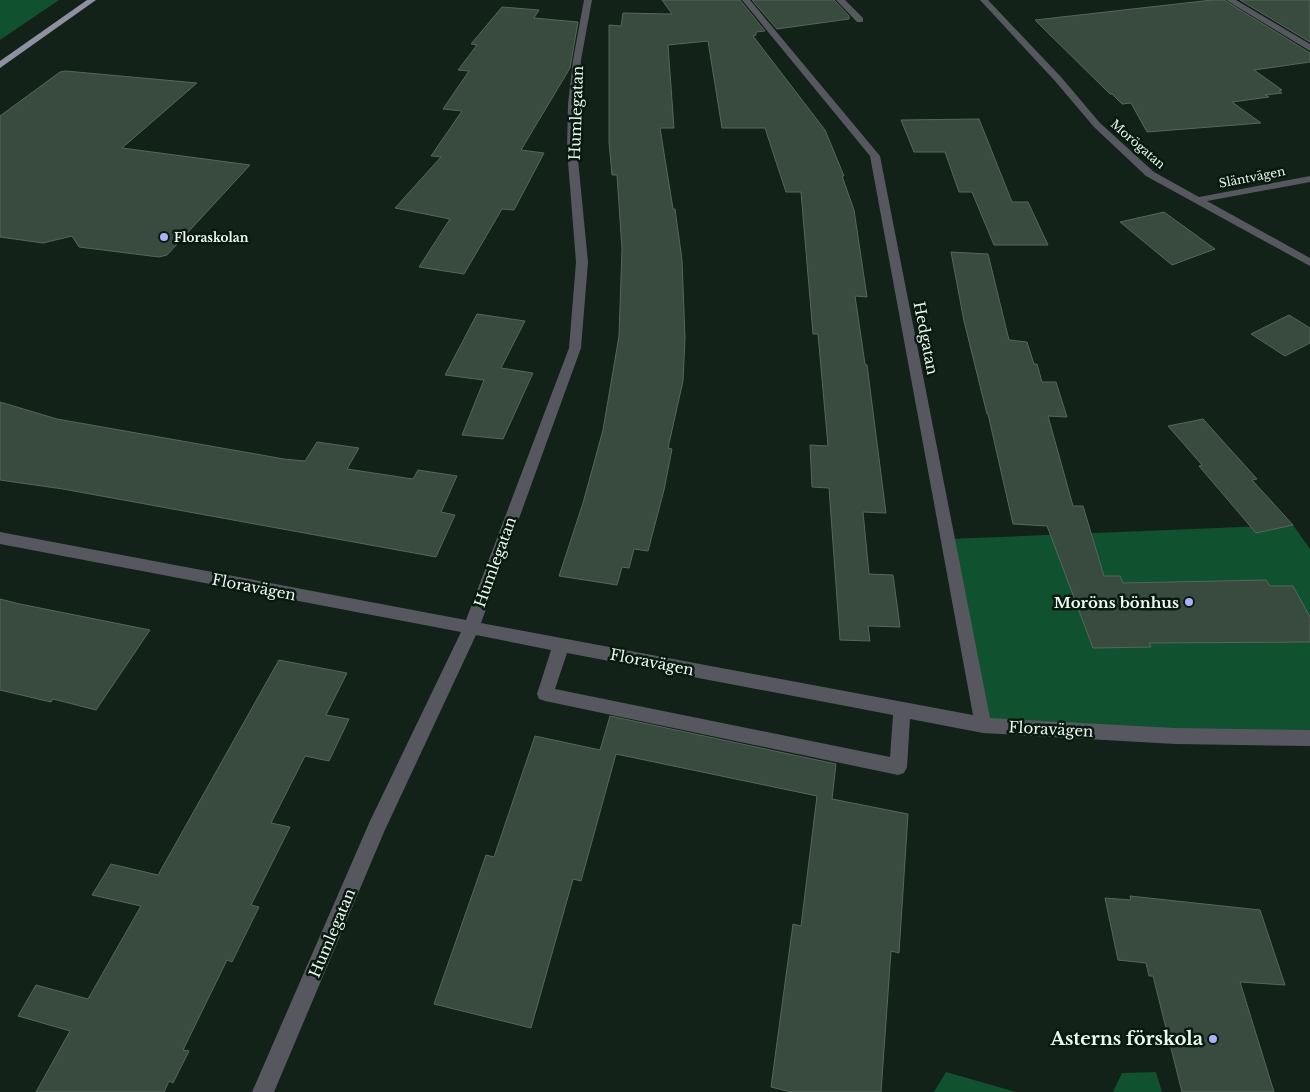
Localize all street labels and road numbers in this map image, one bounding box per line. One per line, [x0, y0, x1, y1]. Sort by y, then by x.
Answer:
street label: Humlegatan [565, 65, 587, 161]
street label: Morögatan [1108, 116, 1168, 172]
street label: Släntvägen [1218, 163, 1286, 191]
street label: Hedgatan [910, 300, 942, 376]
street label: Humlegatan [470, 514, 520, 610]
street label: Floravägen [210, 570, 298, 604]
street label: Floravägen [608, 645, 696, 679]
street label: Floravägen [1008, 717, 1094, 741]
street label: Humlegatan [305, 886, 359, 980]

